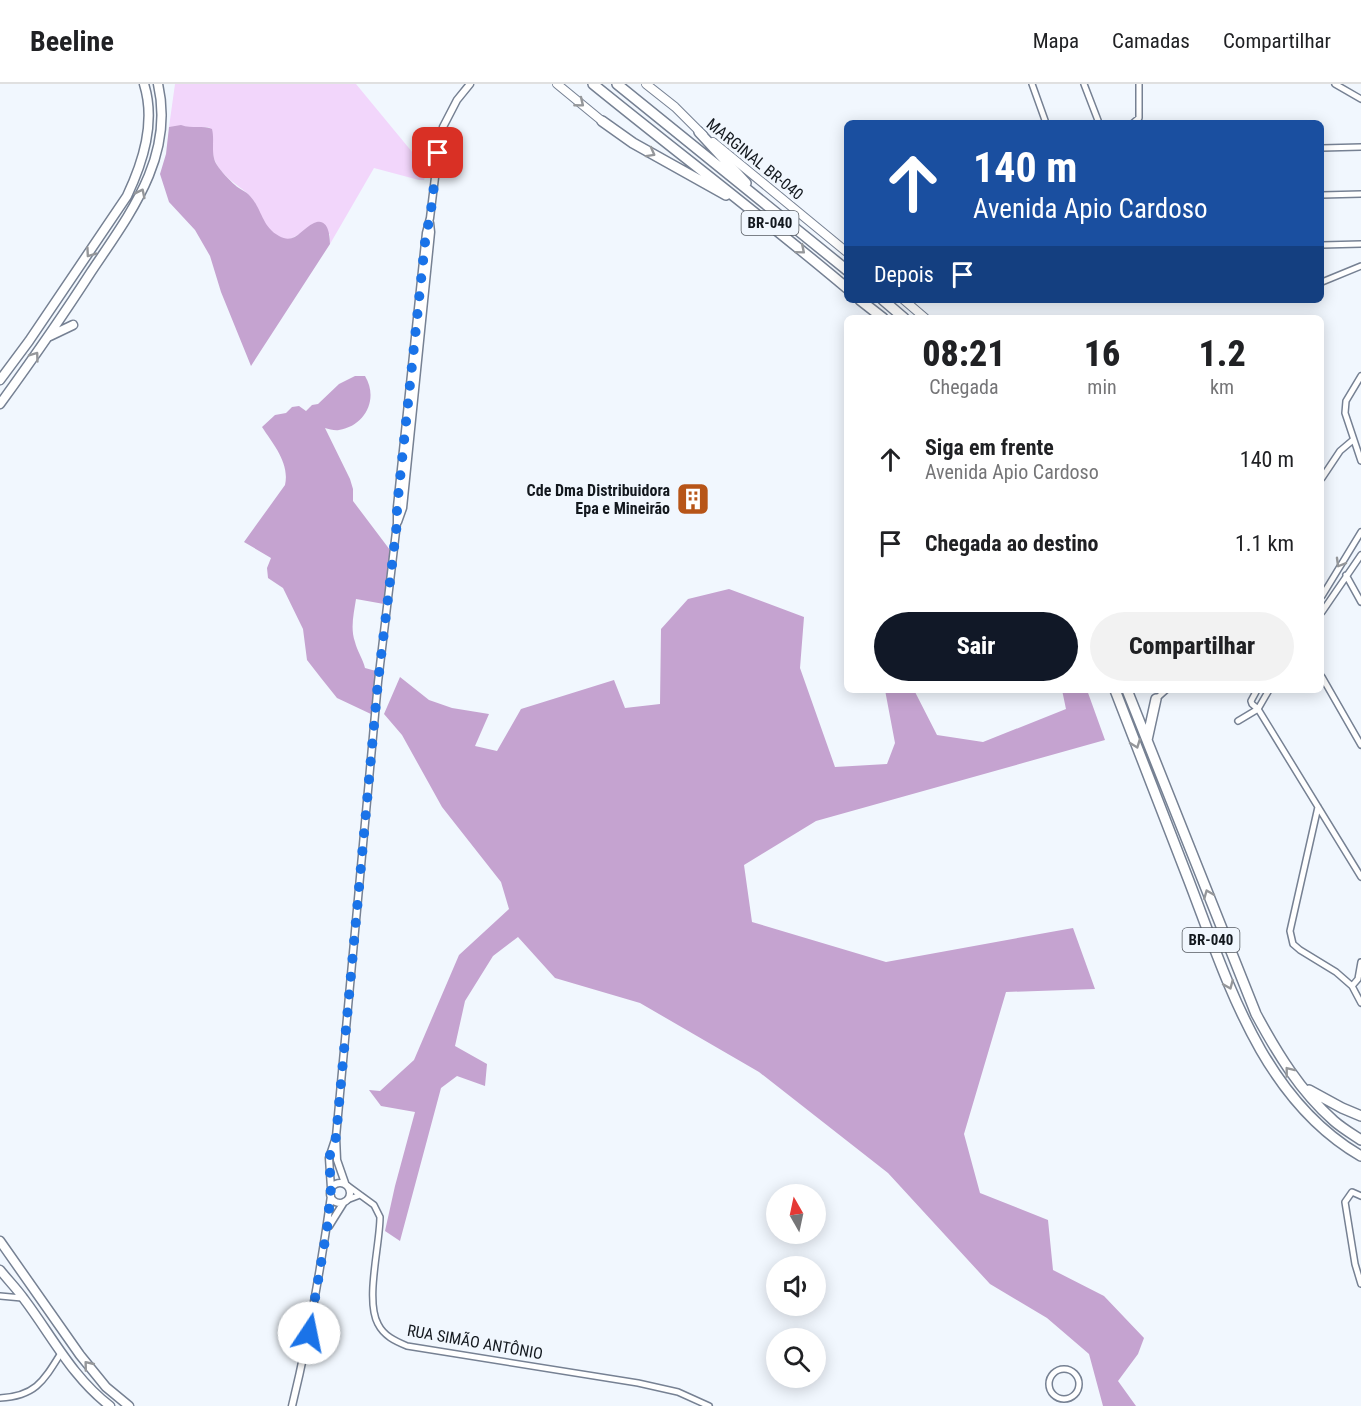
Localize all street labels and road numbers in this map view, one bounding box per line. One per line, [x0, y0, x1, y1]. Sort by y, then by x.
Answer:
street label: MARGINAL BR-040 [703, 114, 807, 204]
road number: BR-040 [742, 211, 798, 235]
road number: BR-040 [1182, 928, 1240, 952]
street label: RUA SIMÃO ANTÔNIO [406, 1320, 544, 1363]

